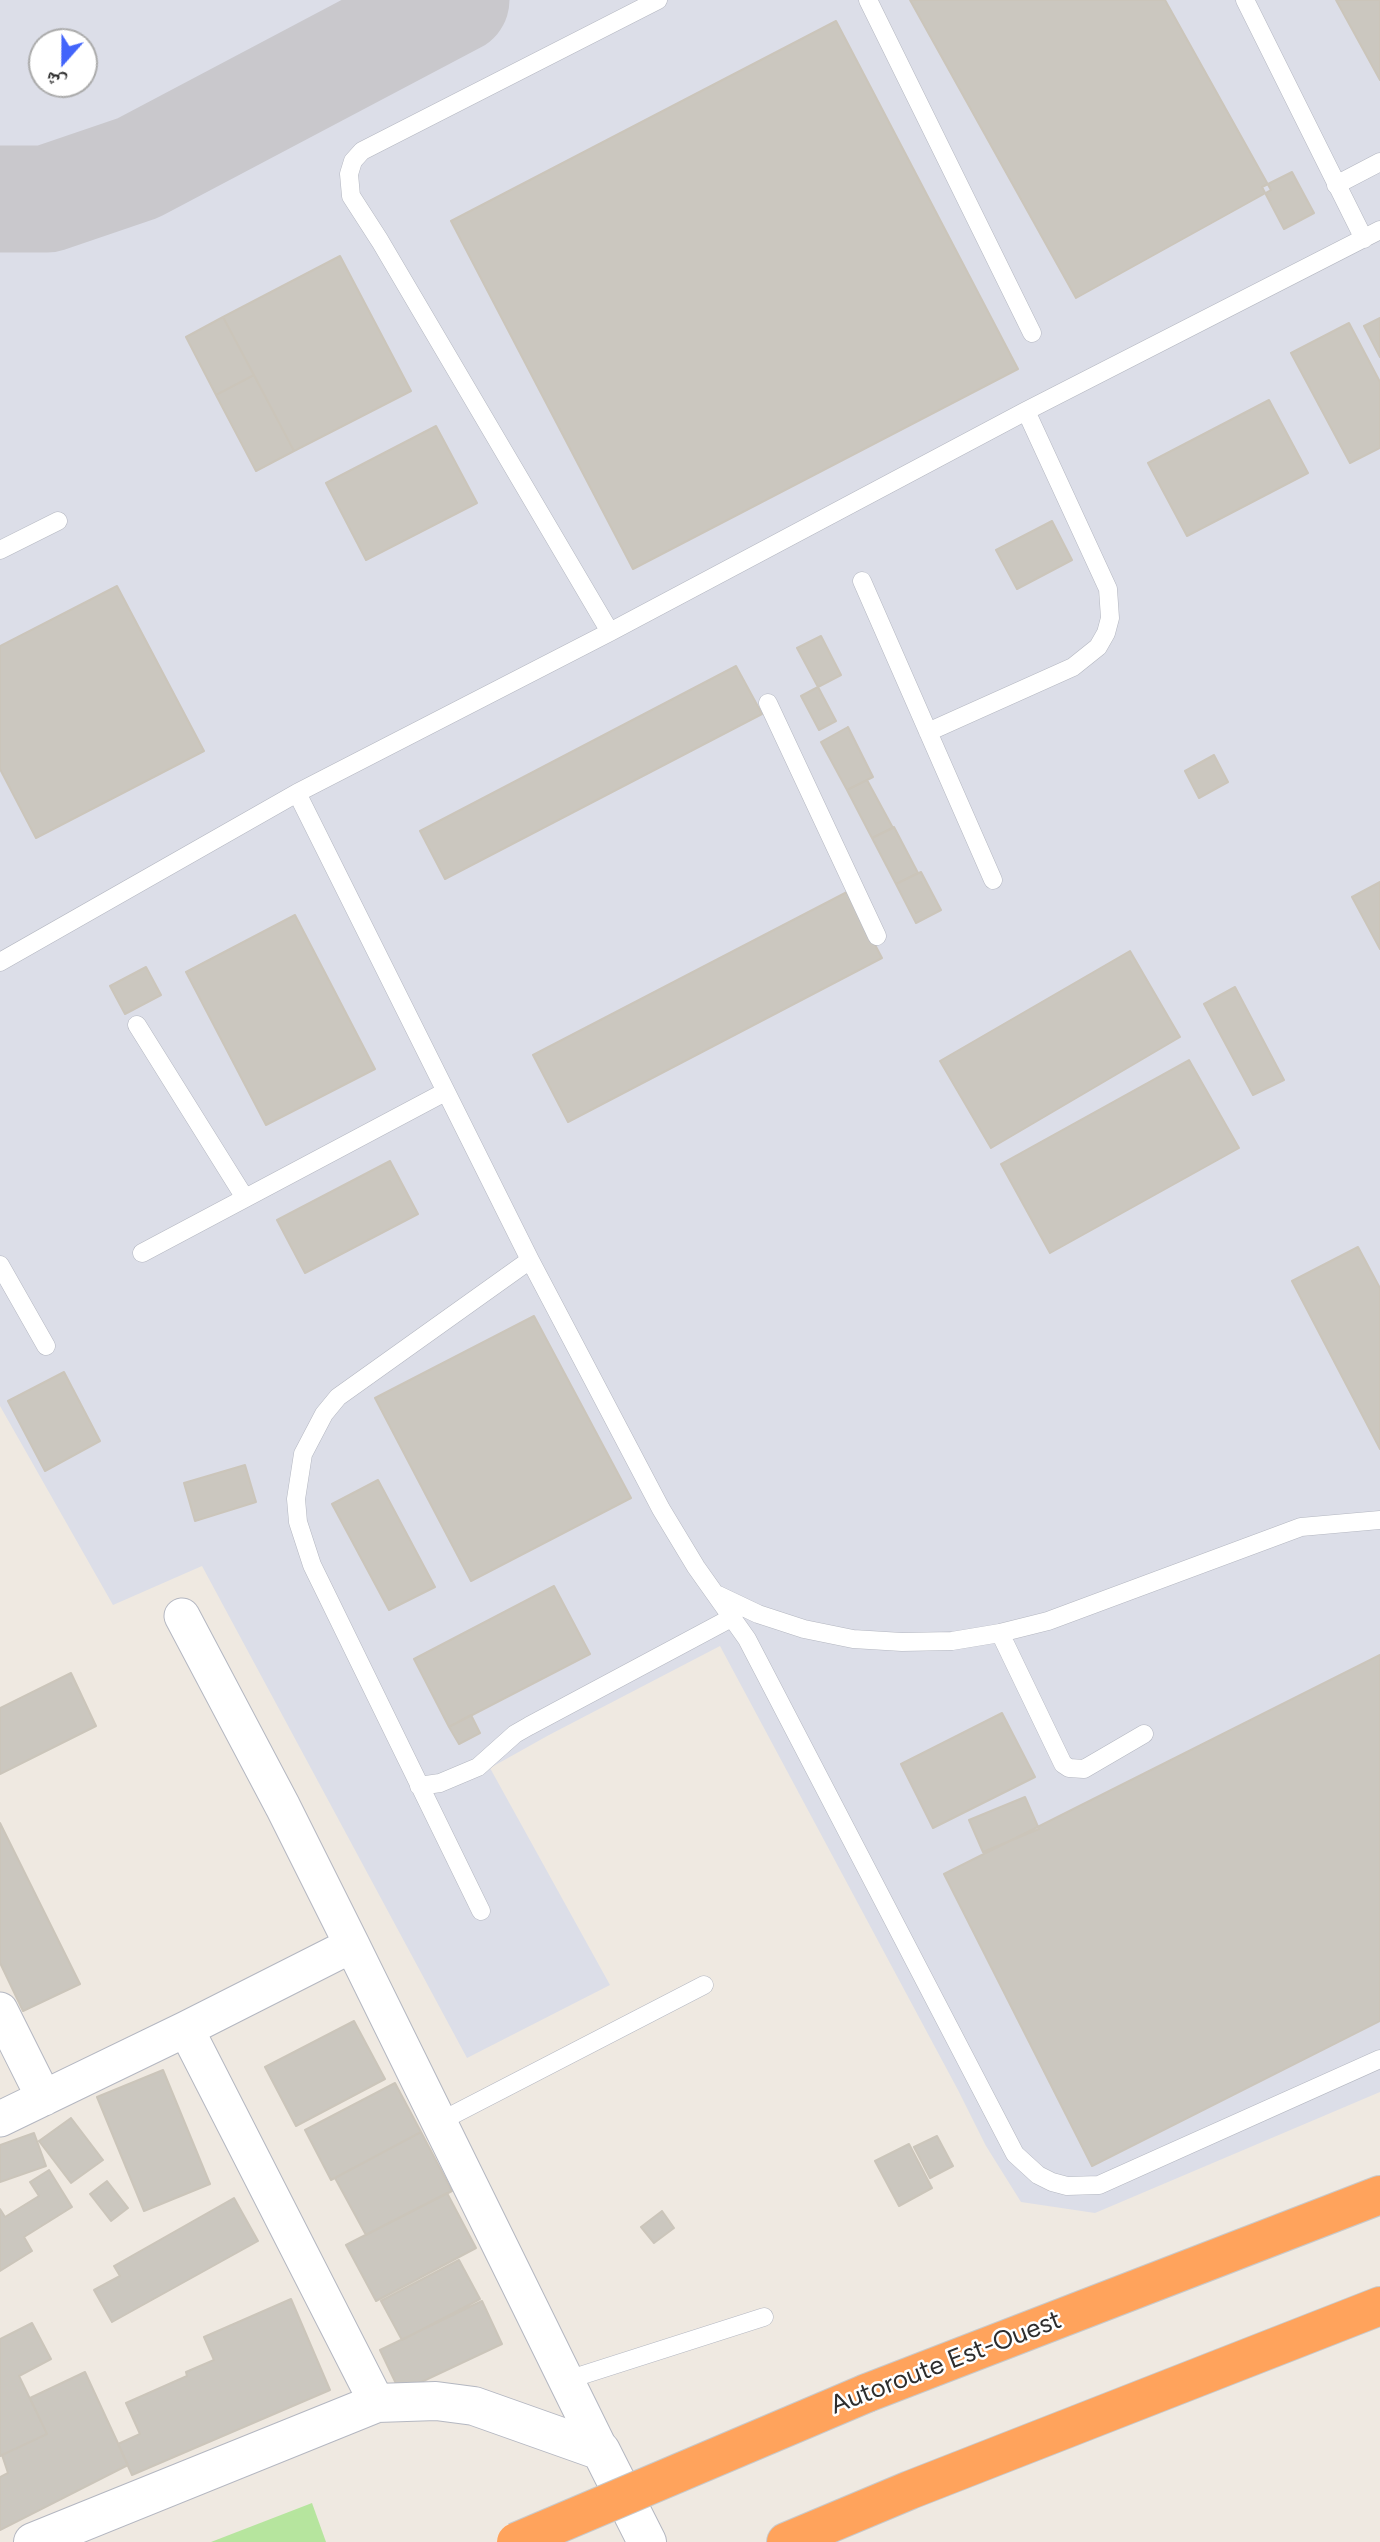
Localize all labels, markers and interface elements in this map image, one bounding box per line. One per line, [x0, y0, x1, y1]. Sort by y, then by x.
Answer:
north arrow [28, 28, 98, 98]
text: ش [42, 67, 70, 96]
street label: Autoroute Est-Ouest [826, 2305, 1066, 2421]

